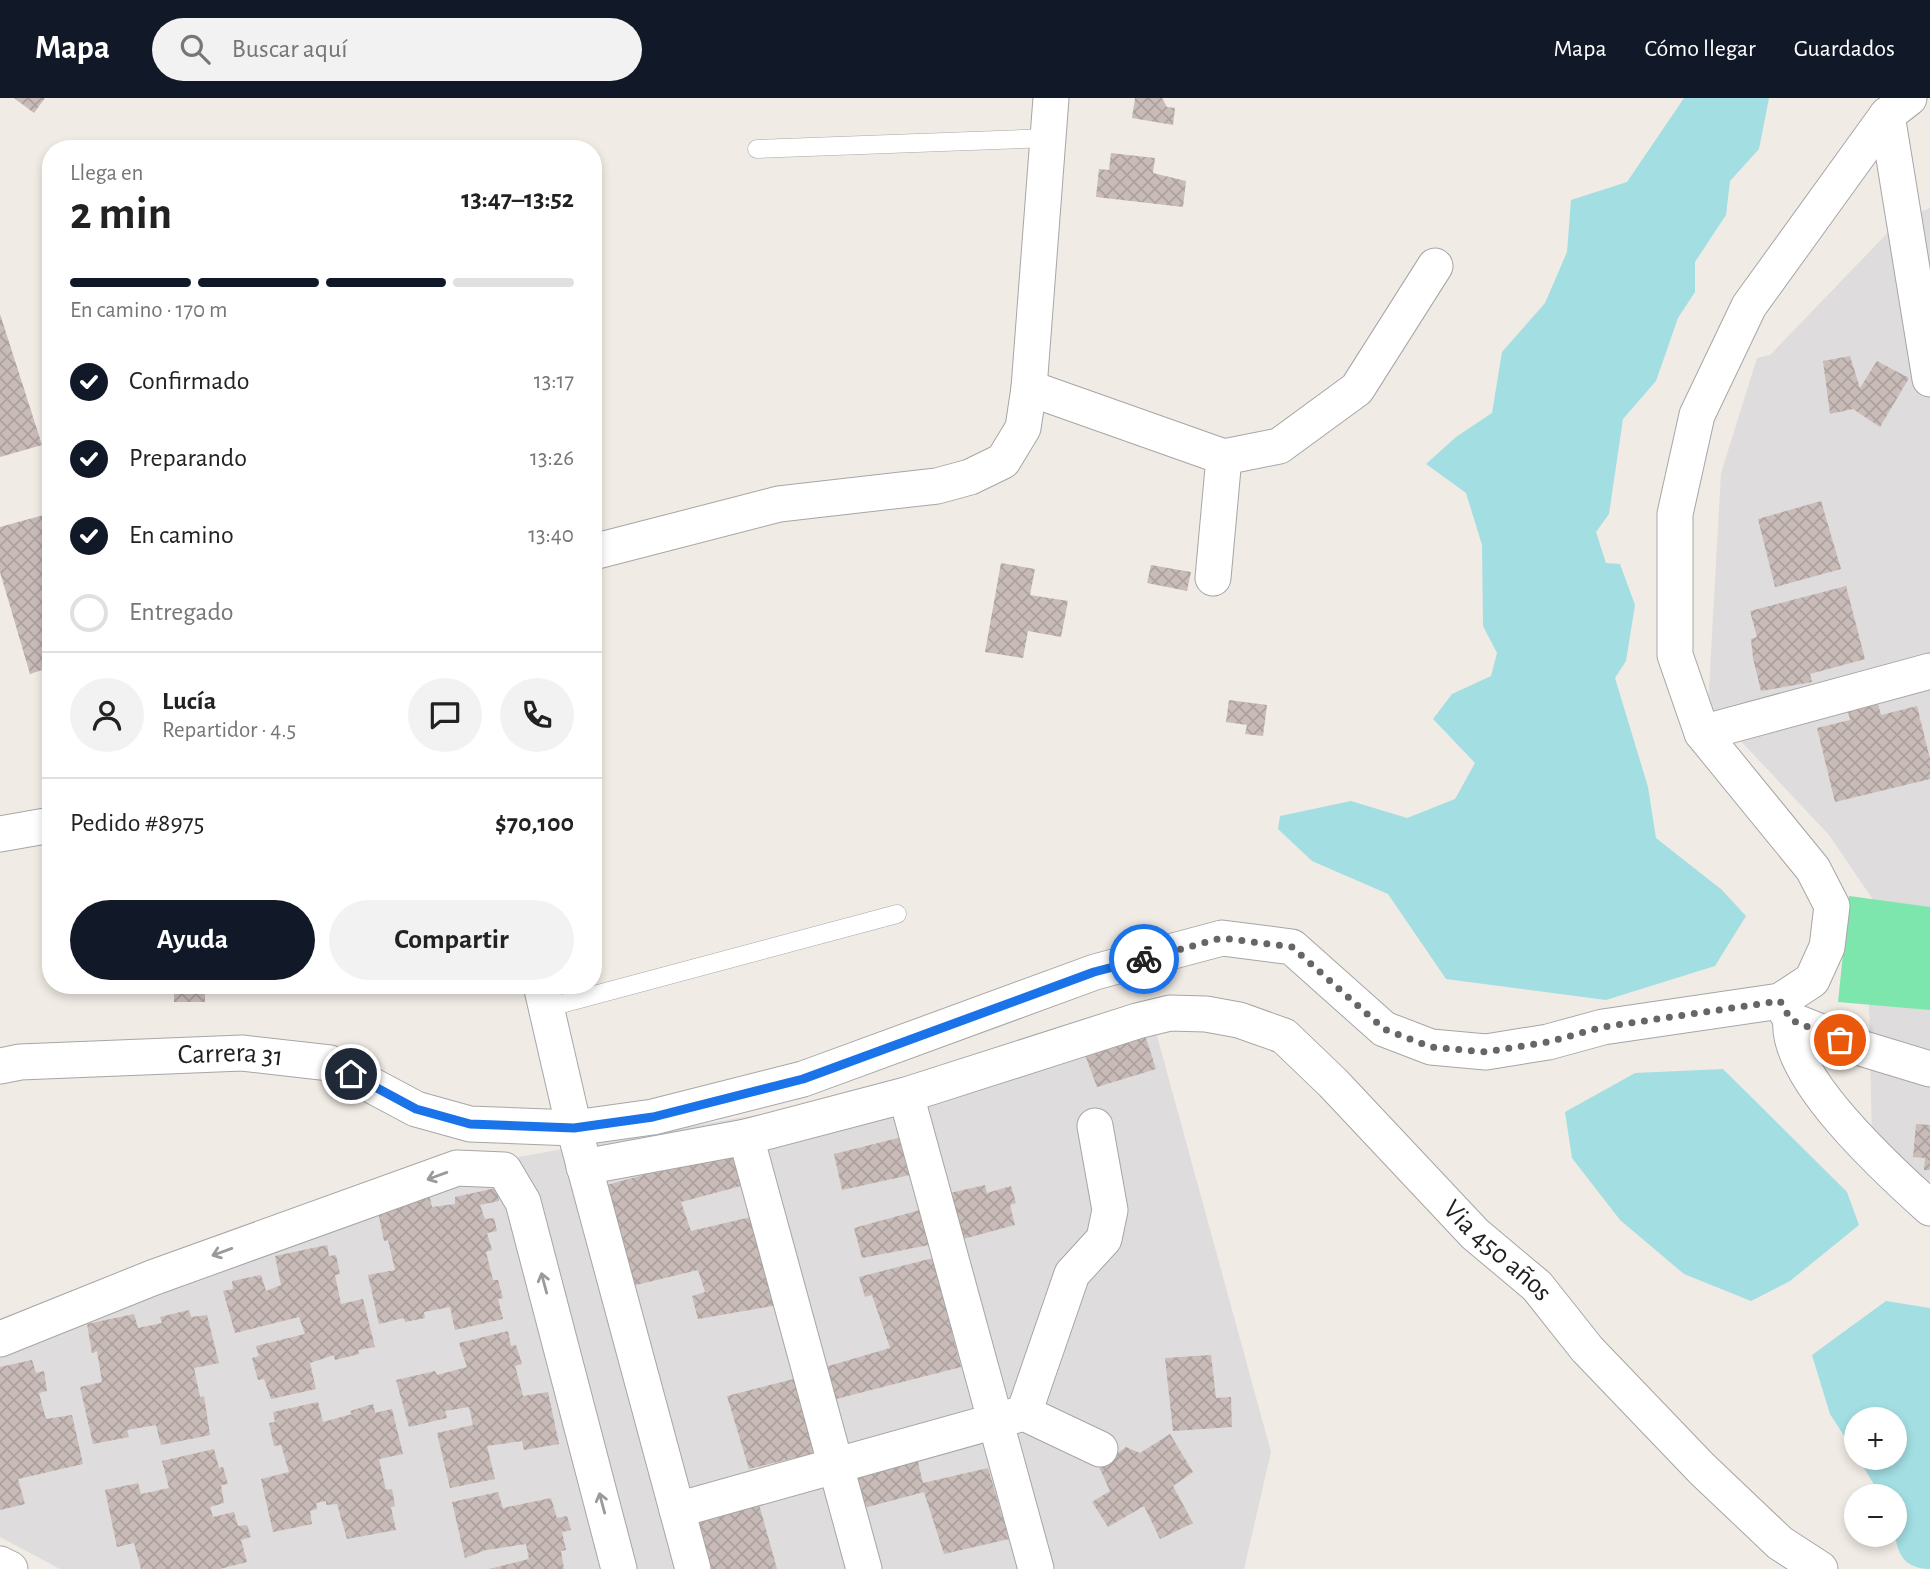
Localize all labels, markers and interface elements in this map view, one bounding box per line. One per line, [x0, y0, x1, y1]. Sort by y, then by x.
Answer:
search box [152, 18, 642, 81]
icon: search [176, 30, 214, 68]
text: Mapa [35, 32, 110, 65]
text: Buscar aquí [232, 36, 348, 62]
text: Mapa [1553, 37, 1607, 61]
text: Cómo llegar [1645, 37, 1756, 61]
text: Guardados [1794, 37, 1895, 61]
text: Llega en [70, 162, 143, 185]
text: 13:47–13:52 [461, 186, 574, 212]
text: 2 min [70, 191, 172, 237]
text: En camino · 170 m [70, 299, 227, 322]
icon: check [70, 363, 108, 401]
text: Confirmado [129, 368, 250, 394]
text: 13:17 [534, 370, 574, 393]
icon: check [70, 440, 108, 478]
text: Preparando [129, 445, 247, 471]
text: 13:26 [530, 447, 574, 470]
icon: check [70, 517, 108, 555]
text: En camino [129, 522, 234, 548]
text: 13:40 [528, 524, 574, 547]
text: Entregado [129, 599, 234, 625]
button: person [70, 678, 144, 752]
button: chat [408, 678, 482, 752]
button: phone [500, 678, 574, 752]
text: Lucía [162, 688, 216, 714]
text: Repartidor · 4.5 [162, 719, 296, 742]
text: Pedido #8975 [70, 810, 204, 836]
text: $70,100 [495, 810, 574, 836]
button: Ayuda [70, 900, 315, 980]
button: Compartir [329, 900, 574, 980]
courier [1109, 924, 1179, 994]
icon: bike [1125, 940, 1163, 978]
pin [1810, 1010, 1870, 1070]
icon: bag [1821, 1021, 1859, 1059]
street label: Carrera 31 [177, 1039, 285, 1072]
pin [321, 1044, 381, 1104]
icon: home [332, 1055, 370, 1093]
one-way arrow [426, 1171, 448, 1183]
street label: Via 450 años [1437, 1195, 1557, 1306]
one-way arrow [212, 1247, 234, 1260]
one-way arrow [537, 1272, 550, 1295]
map controls [1844, 1407, 1907, 1547]
button: + [1844, 1407, 1907, 1470]
button: − [1844, 1484, 1907, 1547]
one-way arrow [595, 1492, 608, 1515]

